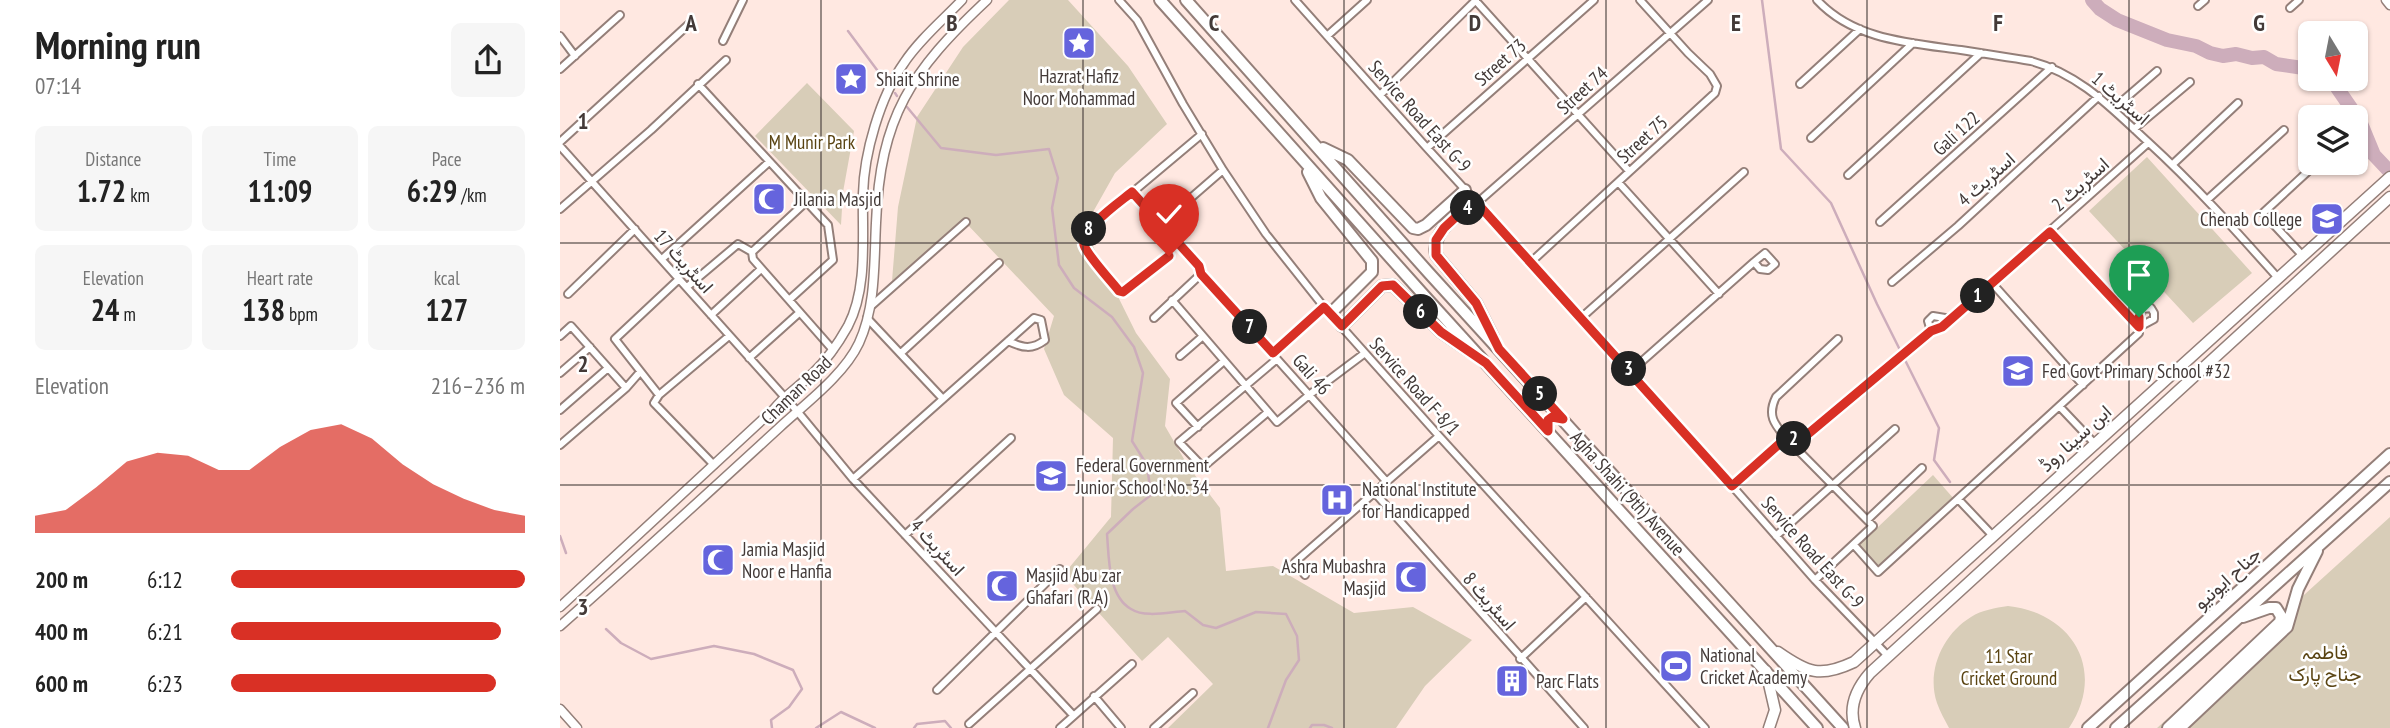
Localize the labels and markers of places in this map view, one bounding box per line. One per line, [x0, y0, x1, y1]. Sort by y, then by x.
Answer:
place icon: Hazrat Hafiz Noor Mohammad [1060, 24, 1098, 62]
place icon: Shiait Shrine [832, 60, 870, 98]
place label: Hazrat Hafiz Noor Mohammad [1023, 64, 1135, 110]
place label: Shiait Shrine [876, 67, 960, 91]
mosque icon: Jilania Masjid [750, 180, 788, 218]
pin [1139, 184, 1199, 256]
place label: Jilania Masjid [793, 187, 881, 211]
pin: 4 [1450, 190, 1486, 226]
school or university icon: Chenab College [2308, 200, 2346, 238]
place label: Chenab College [2200, 207, 2302, 231]
pin: 8 [1072, 212, 1106, 246]
pin [2109, 245, 2169, 317]
pin: 1 [1960, 278, 1996, 314]
pin: 6 [1404, 294, 1438, 330]
pin: 7 [1232, 310, 1268, 344]
pin: 3 [1612, 352, 1646, 386]
school or university icon: Fed Govt Primary School #32 [1999, 352, 2037, 390]
place label: Fed Govt Primary School #32 [2042, 359, 2231, 383]
pin: 5 [1522, 376, 1558, 412]
pin: 2 [1776, 422, 1812, 457]
place label: Federal Government Junior School No. 34 [1075, 453, 1210, 499]
school or university icon: Federal Government Junior School No. 34 [1032, 457, 1070, 495]
place label: National Institute for Handicapped [1362, 477, 1477, 523]
hospital icon: National Institute for Handicapped [1318, 481, 1356, 519]
place label: Jamia Masjid Noor e Hanfia [741, 537, 832, 583]
mosque icon: Jamia Masjid Noor e Hanfia [699, 541, 737, 579]
place label: Ashra Mubashra Masjid [1282, 554, 1386, 600]
mosque icon: Ashra Mubashra Masjid [1392, 558, 1430, 596]
place label: Masjid Abu zar Ghafari (R.A) [1026, 563, 1122, 609]
mosque icon: Masjid Abu zar Ghafari (R.A) [983, 567, 1021, 605]
place label: National Cricket Academy [1700, 643, 1808, 689]
sports icon: National Cricket Academy [1657, 647, 1695, 685]
building icon: Parc Flats [1493, 662, 1531, 700]
place label: Parc Flats [1536, 669, 1599, 693]

